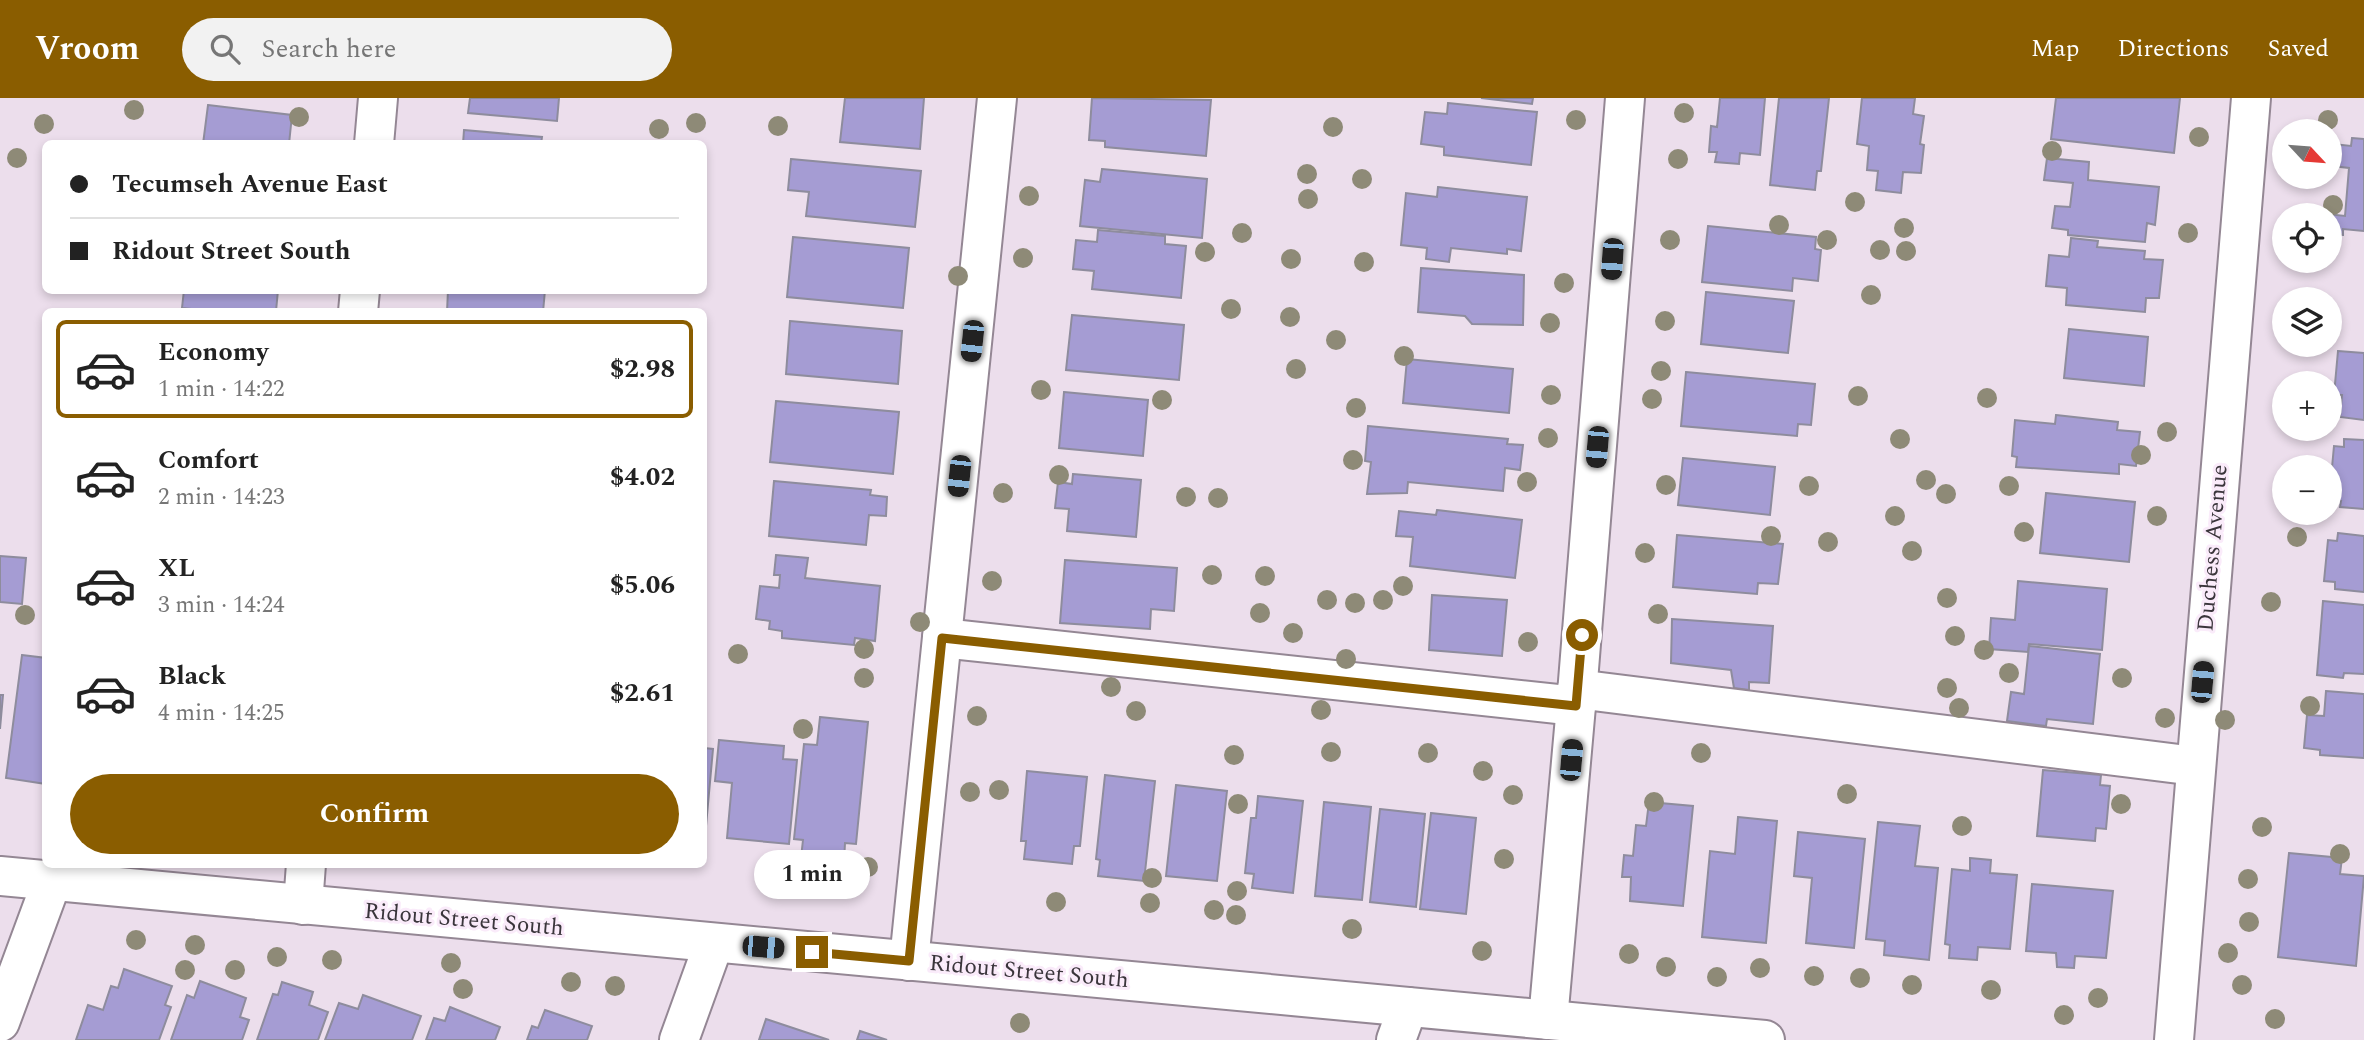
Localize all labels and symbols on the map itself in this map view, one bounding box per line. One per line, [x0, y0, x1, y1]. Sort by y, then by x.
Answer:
north arrow [2272, 119, 2342, 189]
car [1601, 237, 1624, 281]
car [960, 319, 985, 363]
car [1585, 425, 1610, 469]
car [947, 454, 972, 498]
street label: Duchess Avenue [2188, 463, 2238, 633]
route start [1566, 619, 1598, 651]
car [2190, 660, 2215, 704]
car [1559, 738, 1584, 782]
callout: 1 min [754, 850, 870, 900]
street label: Ridout Street South [363, 894, 565, 946]
car [742, 935, 785, 959]
route end [796, 936, 828, 968]
street label: Ridout Street South [928, 946, 1130, 998]

